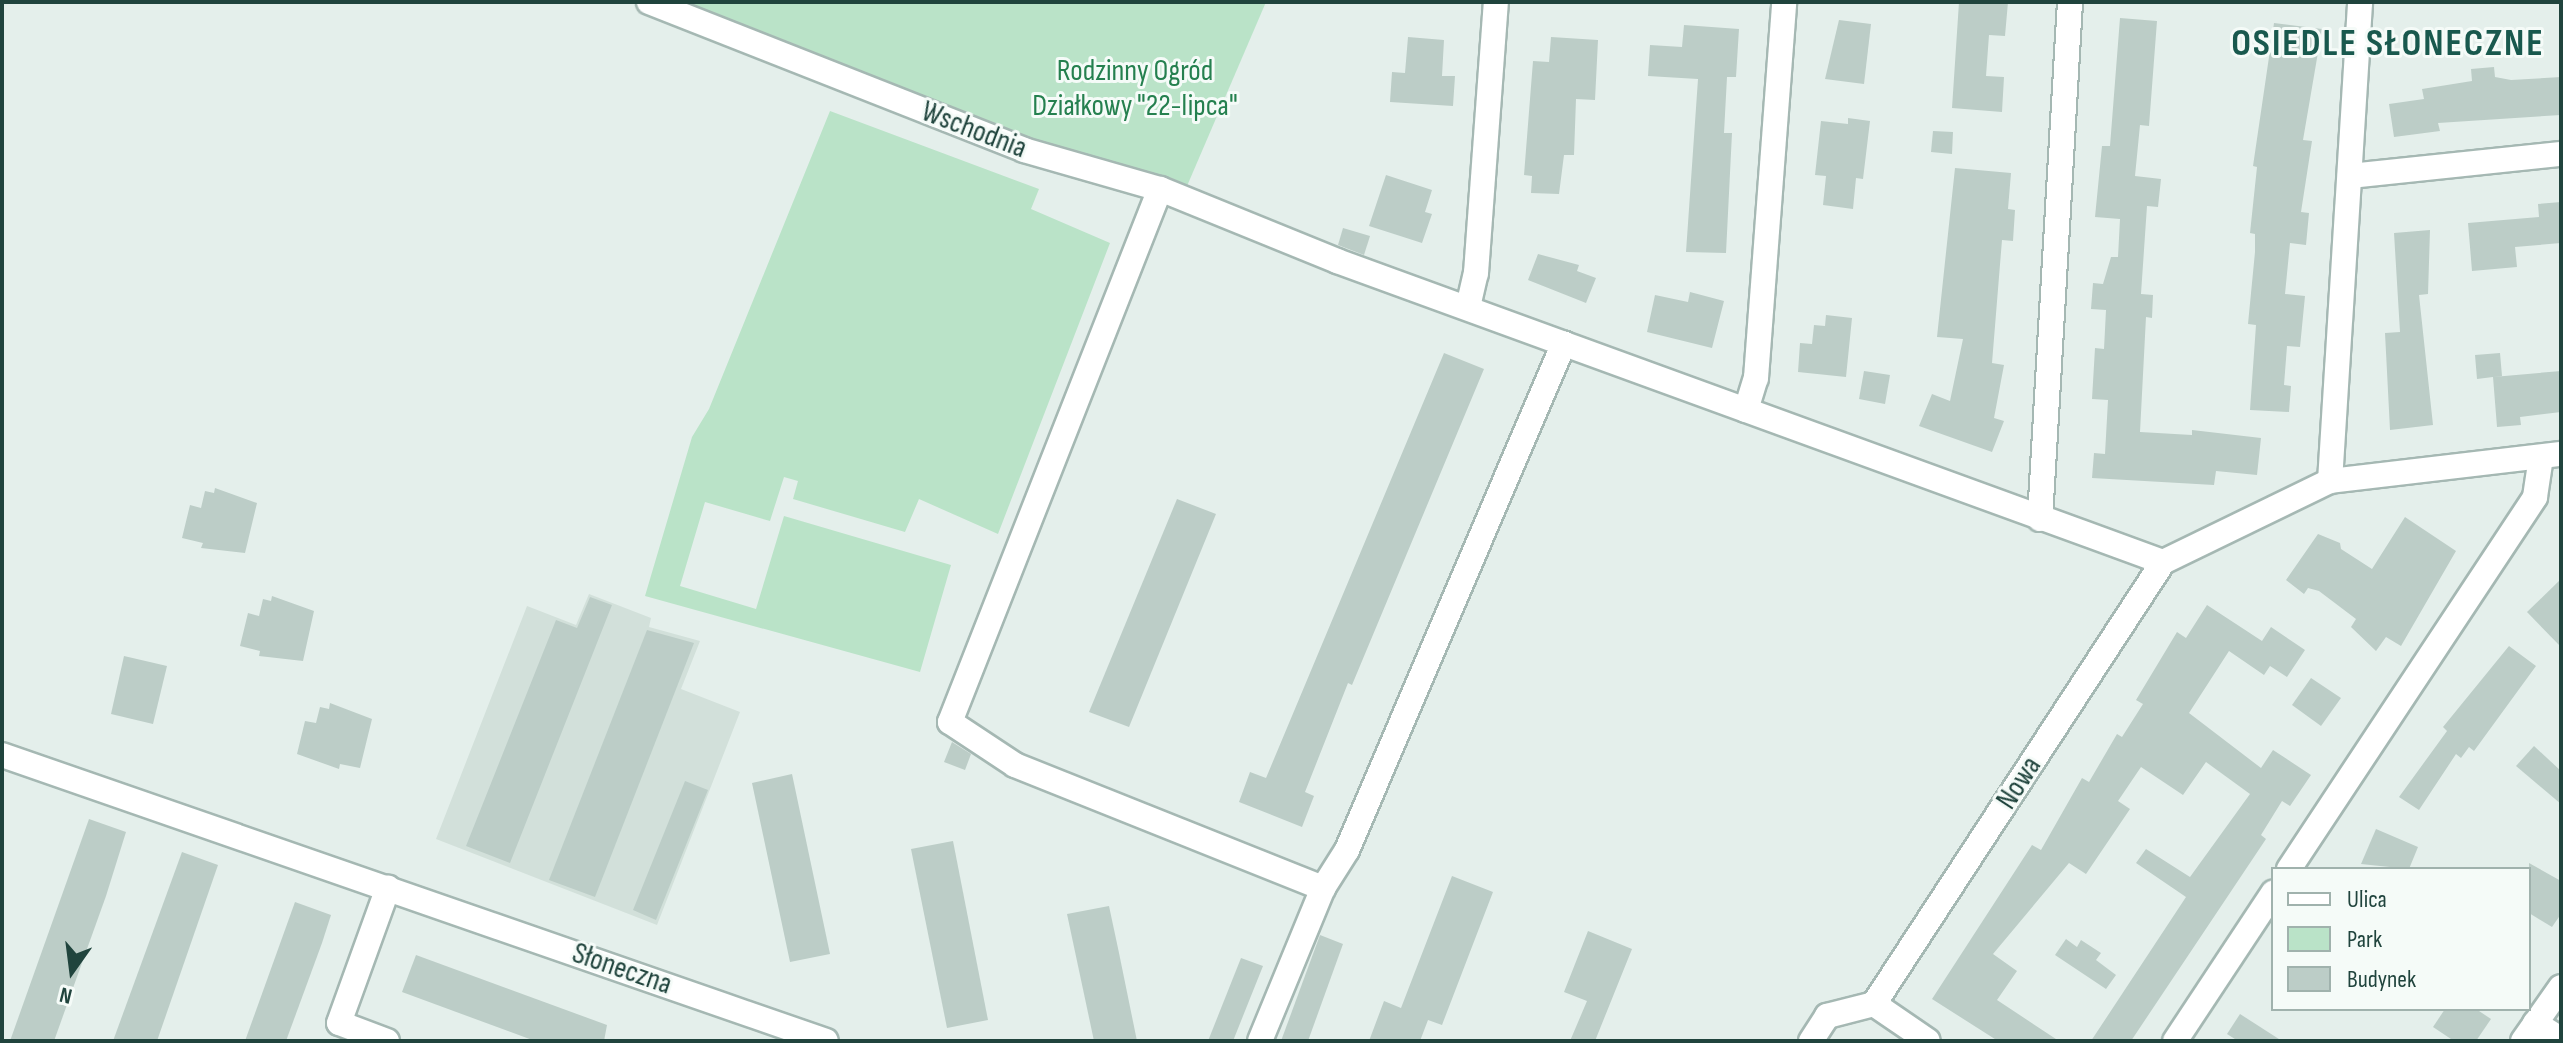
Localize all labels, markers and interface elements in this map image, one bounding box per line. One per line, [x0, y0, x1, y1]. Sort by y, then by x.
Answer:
district label: OSIEDLE SŁONECZNE [2231, 21, 2545, 67]
park label: Rodzinny Ogród Działkowy "22-lipca" [1032, 53, 1238, 124]
street label: Wschodnia [916, 94, 1032, 166]
street label: Nowa [1989, 750, 2049, 816]
legend [2271, 867, 2531, 1011]
text: Ulica [2347, 885, 2387, 914]
text: Park [2347, 925, 2382, 954]
north arrow [32, 931, 112, 1011]
street label: Słoneczna [568, 935, 676, 1003]
text: Budynek [2347, 965, 2416, 994]
text: N [57, 980, 75, 1009]

